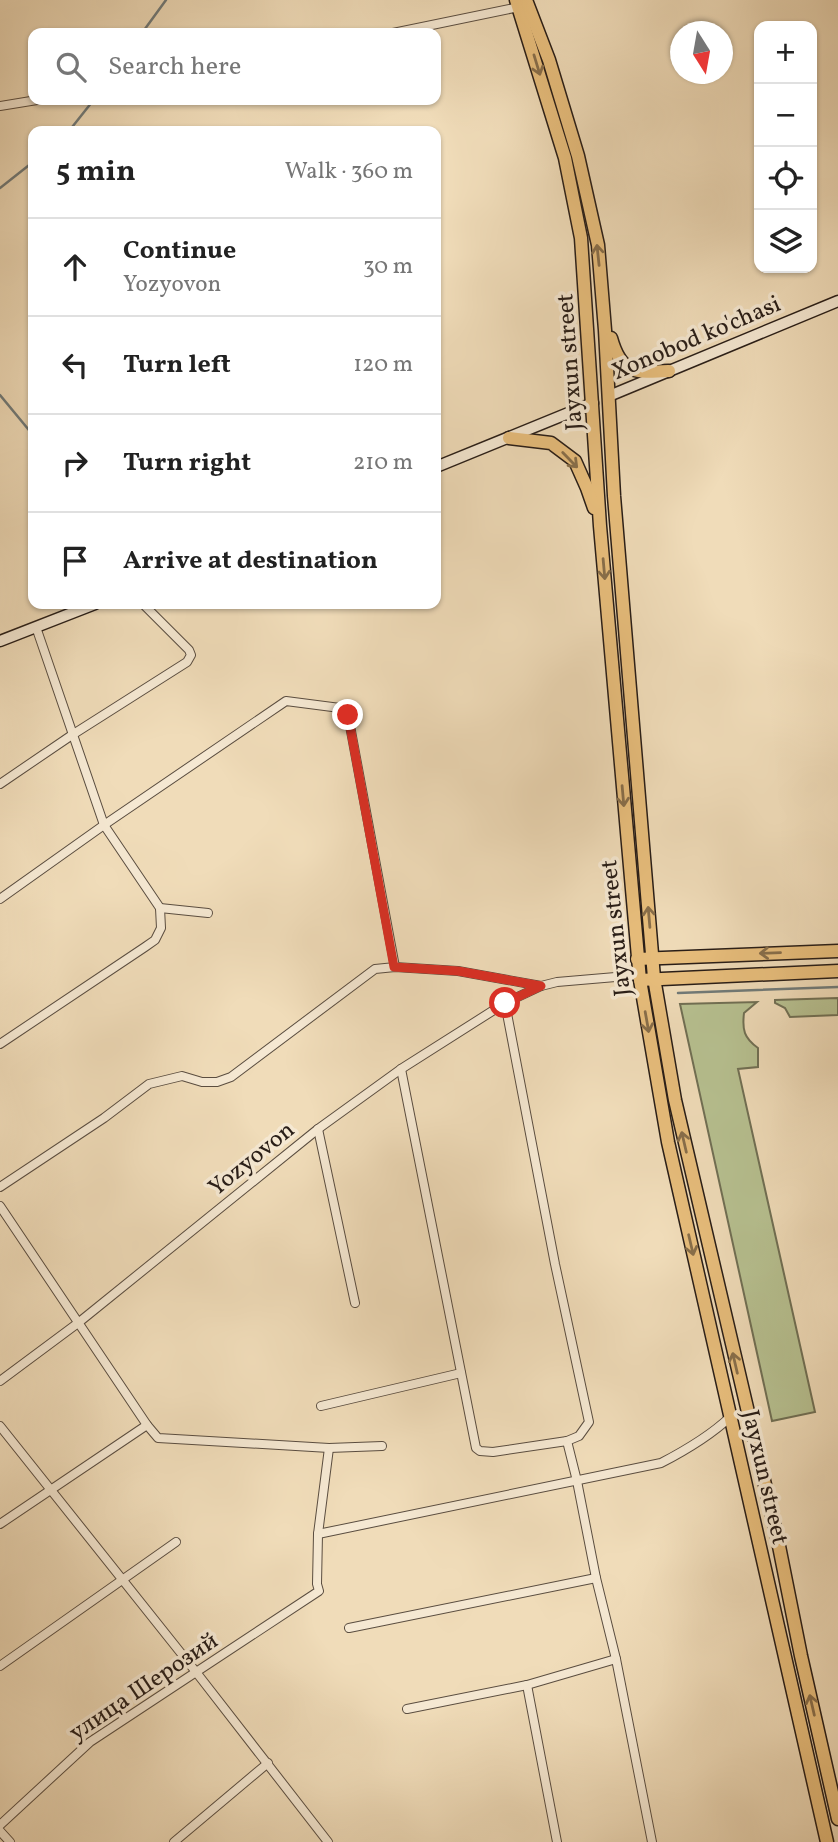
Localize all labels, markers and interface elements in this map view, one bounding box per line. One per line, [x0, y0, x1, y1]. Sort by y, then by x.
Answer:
north arrow [670, 21, 733, 84]
map controls [754, 21, 817, 273]
button: + [754, 21, 817, 84]
search box [28, 28, 441, 105]
icon: search [52, 48, 90, 86]
text: Search here [108, 49, 241, 85]
one-way arrow [531, 54, 544, 76]
button: − [754, 84, 817, 147]
button: locate [754, 147, 817, 210]
text: 5 min [56, 151, 136, 193]
text: Walk · 360 m [285, 156, 413, 188]
button: layers [754, 210, 817, 273]
text: Continue [123, 233, 236, 269]
one-way arrow [592, 244, 605, 267]
icon: ahead [56, 248, 94, 286]
text: 30 m [363, 251, 413, 283]
text: Yozyovon [123, 269, 221, 301]
street label: Xonobod ko'chasi [607, 288, 787, 390]
street label: Jayxun street [549, 292, 593, 431]
icon: left [56, 346, 94, 384]
text: Turn left [123, 347, 231, 383]
text: 120 m [353, 349, 413, 381]
icon: right [56, 444, 94, 482]
text: Turn right [123, 445, 251, 481]
text: 210 m [353, 447, 413, 479]
one-way arrow [562, 452, 579, 469]
icon: arrive [56, 542, 94, 580]
text: Arrive at destination [123, 543, 378, 579]
one-way arrow [598, 557, 611, 580]
route end [332, 699, 363, 730]
one-way arrow [617, 784, 630, 807]
street label: Jayxun street [593, 858, 641, 998]
one-way arrow [642, 906, 655, 929]
one-way arrow [759, 947, 782, 960]
route start [489, 987, 520, 1018]
one-way arrow [641, 1010, 654, 1033]
street label: Yozyovon [202, 1114, 303, 1205]
one-way arrow [677, 1131, 690, 1153]
one-way arrow [685, 1233, 698, 1256]
one-way arrow [728, 1352, 742, 1375]
street label: Jayxun street [732, 1407, 796, 1548]
street label: улица Шерозий [63, 1625, 225, 1750]
one-way arrow [805, 1694, 819, 1717]

